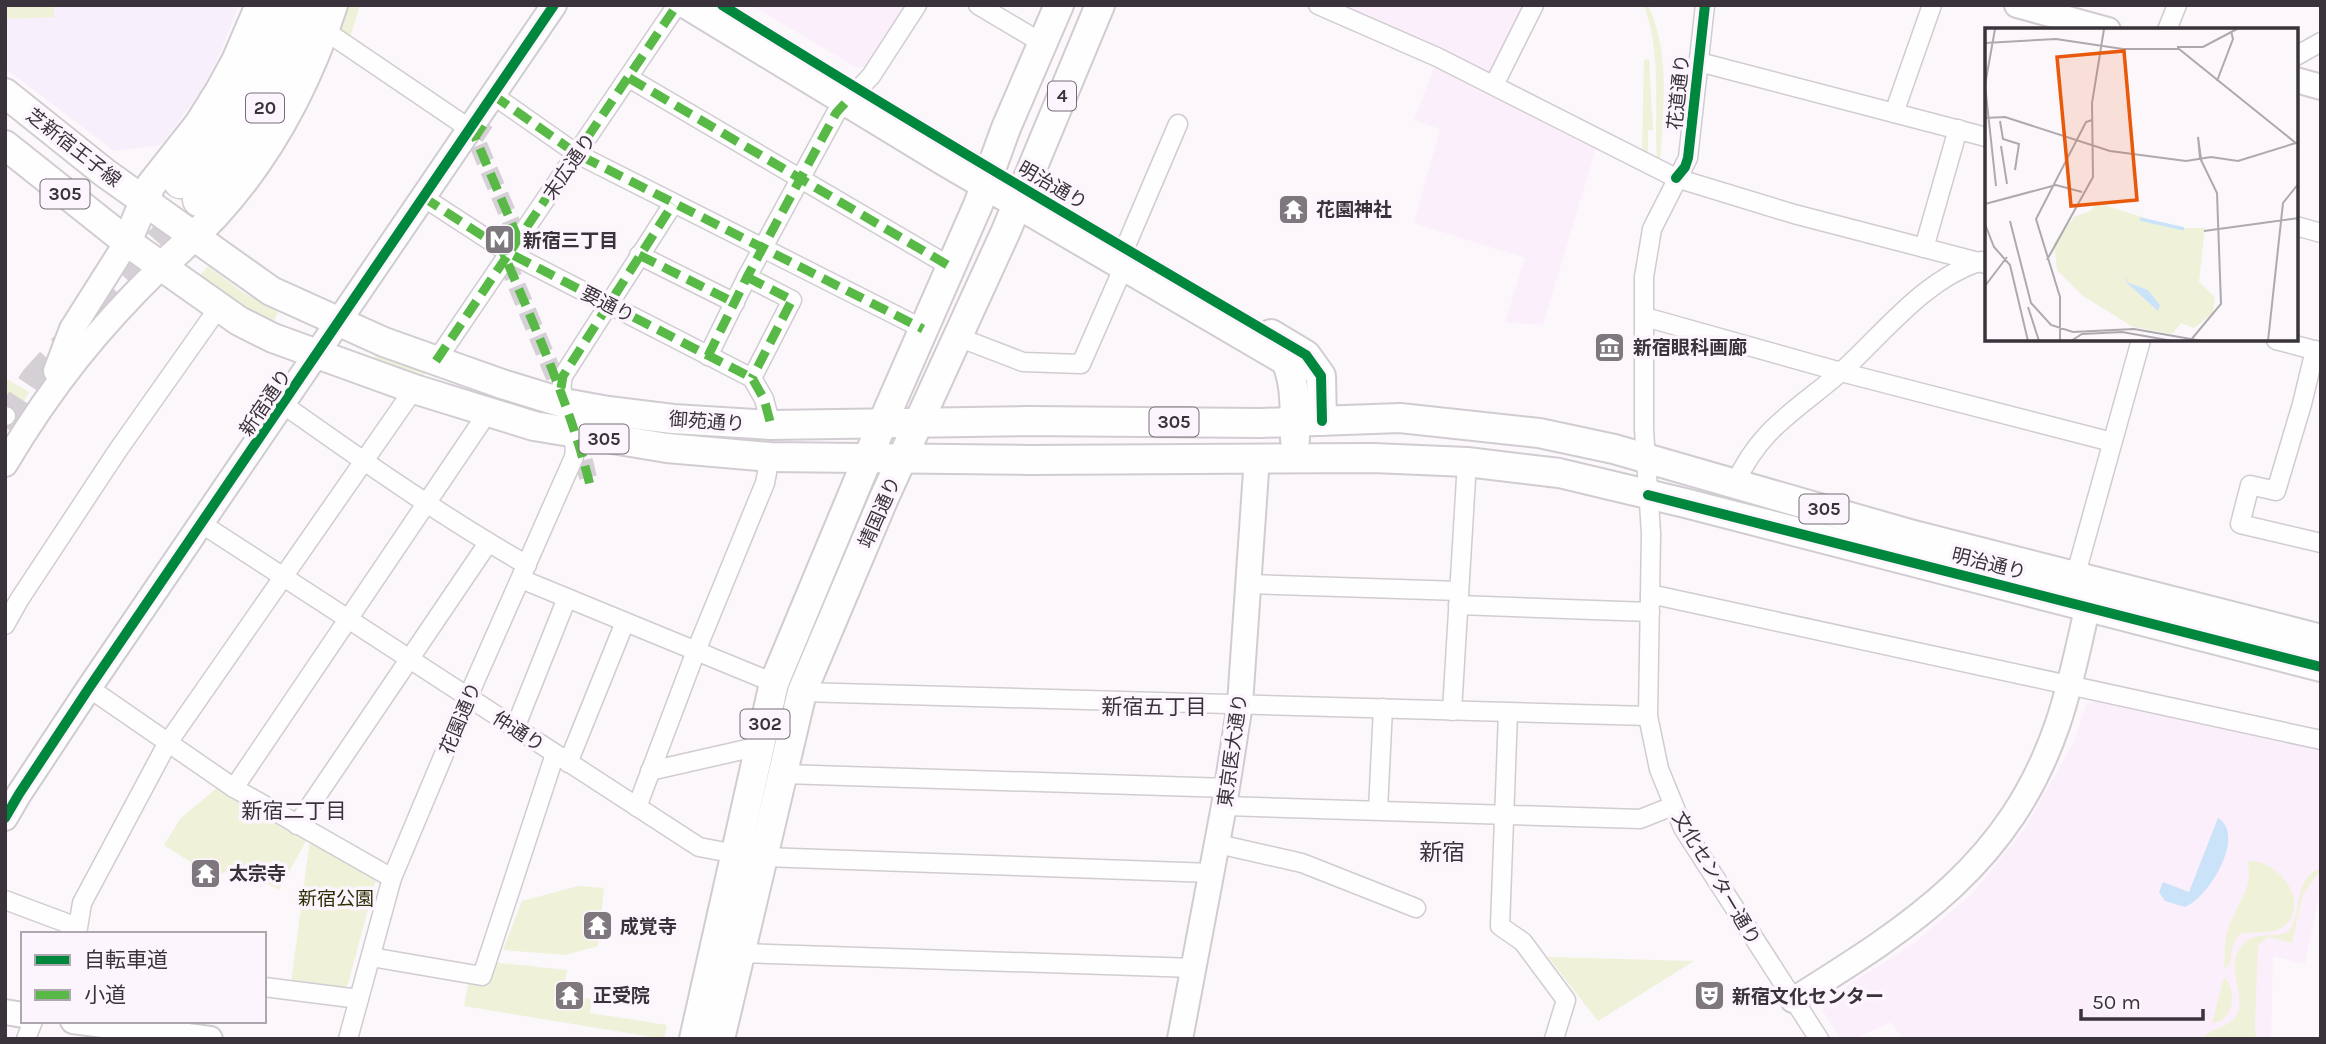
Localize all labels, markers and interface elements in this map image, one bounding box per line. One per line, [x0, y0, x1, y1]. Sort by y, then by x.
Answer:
inset map [1985, 28, 2298, 341]
street label: 花道通り [1664, 53, 1694, 131]
road number: 4 [1048, 82, 1076, 110]
road number: 20 [246, 94, 284, 122]
street label: 芝新宿王子線 [22, 104, 125, 192]
street label: 末広通り [539, 129, 601, 204]
street label: 明治通り [1014, 157, 1091, 214]
road number: 305 [41, 180, 90, 209]
temple icon: 花園神社 [1276, 192, 1310, 226]
place label: 花園神社 [1316, 199, 1392, 221]
metro station icon: 新宿三丁目 [483, 223, 517, 257]
place label: 新宿三丁目 [523, 230, 618, 252]
street label: 要通り [577, 282, 638, 328]
museum icon: 新宿眼科画廊 [1593, 330, 1627, 364]
place label: 新宿眼科画廊 [1633, 337, 1747, 359]
street label: 新宿通り [235, 365, 296, 440]
street label: 御苑通り [668, 408, 746, 436]
road number: 305 [1150, 408, 1198, 436]
road number: 305 [580, 424, 628, 454]
street label: 靖国通り [854, 473, 905, 552]
road number: 305 [1800, 494, 1848, 524]
street label: 明治通り [1949, 544, 2028, 584]
street label: 花園通り [436, 679, 486, 758]
street label: 東京医大通り [1214, 692, 1252, 808]
district label: 新宿五丁目 [1102, 695, 1207, 719]
street label: 仲通り [489, 707, 548, 757]
road number: 302 [740, 710, 790, 738]
district label: 新宿二丁目 [242, 799, 347, 823]
street label: 文化センター通り [1668, 808, 1765, 949]
district label: 新宿 [1419, 839, 1465, 866]
temple icon: 太宗寺 [189, 856, 223, 890]
place label: 太宗寺 [229, 863, 286, 885]
park label: 新宿公園 [298, 888, 374, 910]
temple icon: 成覚寺 [580, 909, 614, 943]
place label: 成覚寺 [620, 916, 677, 938]
legend [21, 932, 266, 1023]
text: 自転車道 [84, 948, 168, 972]
temple icon: 正受院 [553, 978, 587, 1012]
scale bar [2081, 978, 2204, 1022]
theatre icon: 新宿文化センター [1692, 979, 1726, 1013]
text: 小道 [84, 983, 126, 1007]
place label: 正受院 [593, 985, 650, 1007]
place label: 新宿文化センター [1732, 986, 1884, 1008]
text: 50 m [2092, 990, 2141, 1014]

